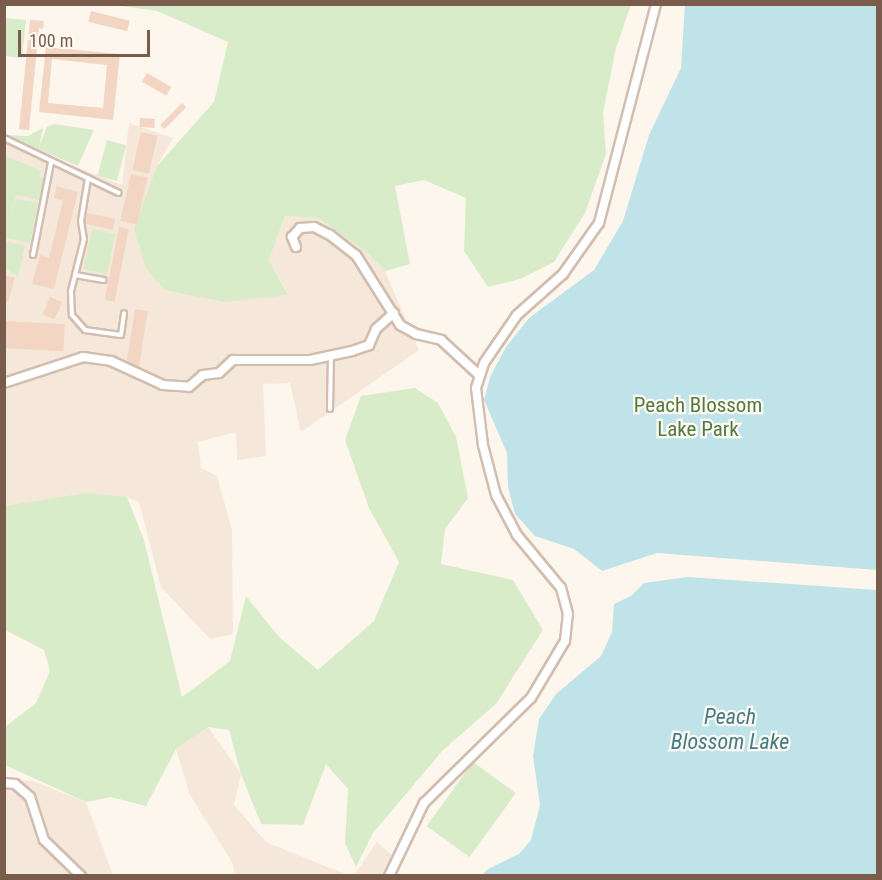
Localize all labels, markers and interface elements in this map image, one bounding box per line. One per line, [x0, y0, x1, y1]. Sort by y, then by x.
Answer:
scale bar [21, 18, 153, 56]
text: 100 m [29, 30, 73, 51]
park label: Peach Blossom Lake Park [634, 392, 762, 442]
water label: Peach Blossom Lake [671, 703, 789, 754]

